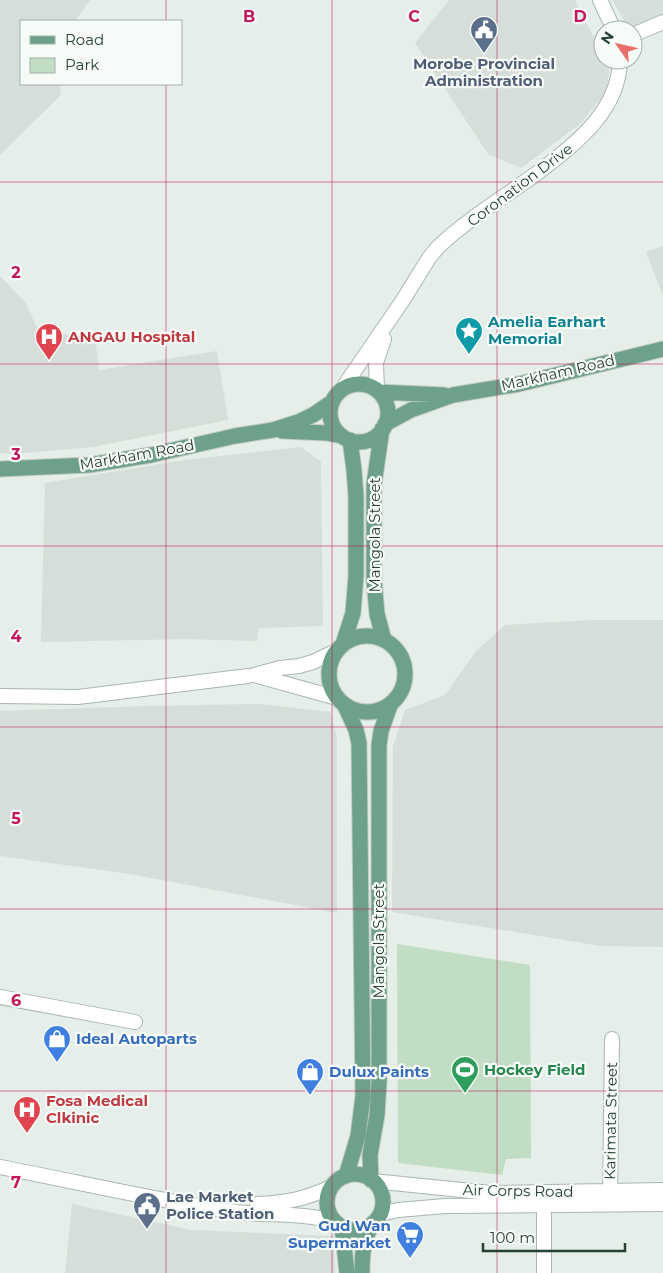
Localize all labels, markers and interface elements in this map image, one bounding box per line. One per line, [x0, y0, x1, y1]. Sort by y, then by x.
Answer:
text: B [243, 7, 255, 26]
text: C [408, 7, 420, 26]
text: D [573, 7, 587, 26]
public building icon: Morobe Provincial Administration [469, 15, 499, 54]
legend [20, 20, 182, 85]
north arrow [593, 20, 643, 70]
text: N [597, 28, 618, 47]
text: Road [65, 30, 104, 49]
place label: Morobe Provincial Administration [413, 54, 555, 90]
text: Park [65, 55, 99, 74]
street label: Coronation Drive [463, 139, 576, 230]
text: 2 [11, 263, 21, 282]
place label: Amelia Earhart Memorial [487, 312, 606, 348]
place icon: Amelia Earhart Memorial [454, 316, 484, 355]
hospital icon: ANGAU Hospital [34, 322, 64, 361]
place label: ANGAU Hospital [67, 327, 195, 346]
street label: Markham Road [499, 350, 617, 395]
street label: Markham Road [78, 435, 196, 474]
text: 3 [10, 445, 21, 464]
street label: Mangola Street [365, 477, 384, 593]
text: 4 [10, 627, 22, 646]
text: 5 [11, 809, 21, 828]
street label: Mangola Street [369, 883, 388, 999]
text: 6 [11, 991, 21, 1010]
shop icon: Ideal Autoparts [42, 1024, 72, 1063]
place label: Ideal Autoparts [76, 1029, 197, 1048]
sports icon: Hockey Field [450, 1055, 480, 1094]
shop icon: Dulux Paints [295, 1057, 325, 1096]
place label: Hockey Field [484, 1060, 585, 1079]
place label: Dulux Paints [329, 1062, 429, 1081]
street label: Karimata Street [600, 1062, 621, 1180]
place label: Fosa Medical Clkinic [46, 1091, 148, 1127]
hospital icon: Fosa Medical Clkinic [12, 1095, 42, 1134]
text: 7 [11, 1173, 21, 1192]
street label: Air Corps Road [462, 1180, 574, 1201]
place label: Lae Market Police Station [166, 1187, 274, 1223]
public building icon: Lae Market Police Station [132, 1191, 162, 1230]
place label: Gud Wan Supermarket [288, 1216, 391, 1252]
supermarket icon: Gud Wan Supermarket [395, 1220, 425, 1259]
scale bar [483, 1220, 626, 1252]
text: 100 m [490, 1228, 535, 1247]

